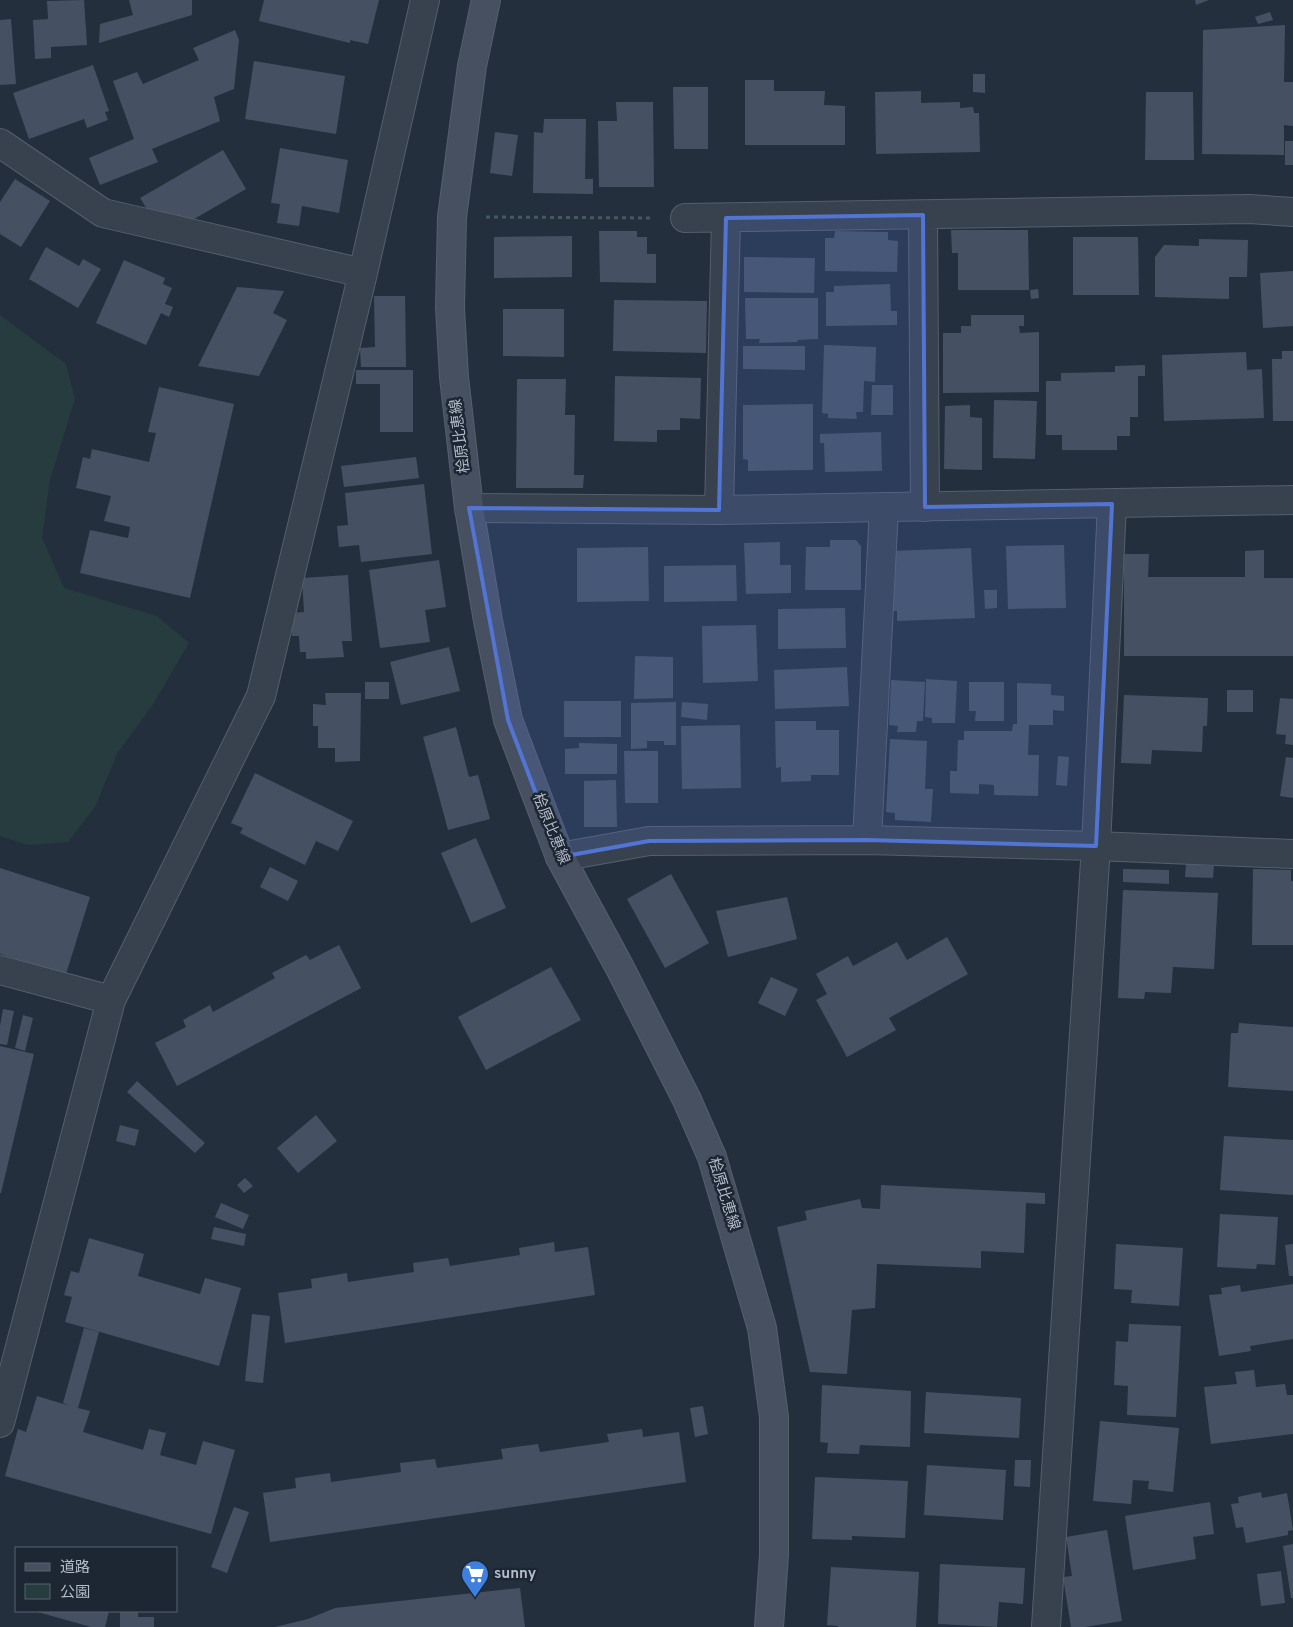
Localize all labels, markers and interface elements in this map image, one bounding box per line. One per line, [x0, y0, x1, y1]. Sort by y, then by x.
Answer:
street label: 桧原比恵線 [446, 398, 475, 475]
street label: 桧原比恵線 [527, 790, 574, 867]
street label: 桧原比恵線 [703, 1155, 744, 1233]
legend [15, 1547, 178, 1612]
text: 道路 [60, 1559, 90, 1578]
supermarket icon: sunny [460, 1559, 490, 1598]
place label: sunny [494, 1565, 537, 1584]
text: 公園 [60, 1584, 90, 1603]

